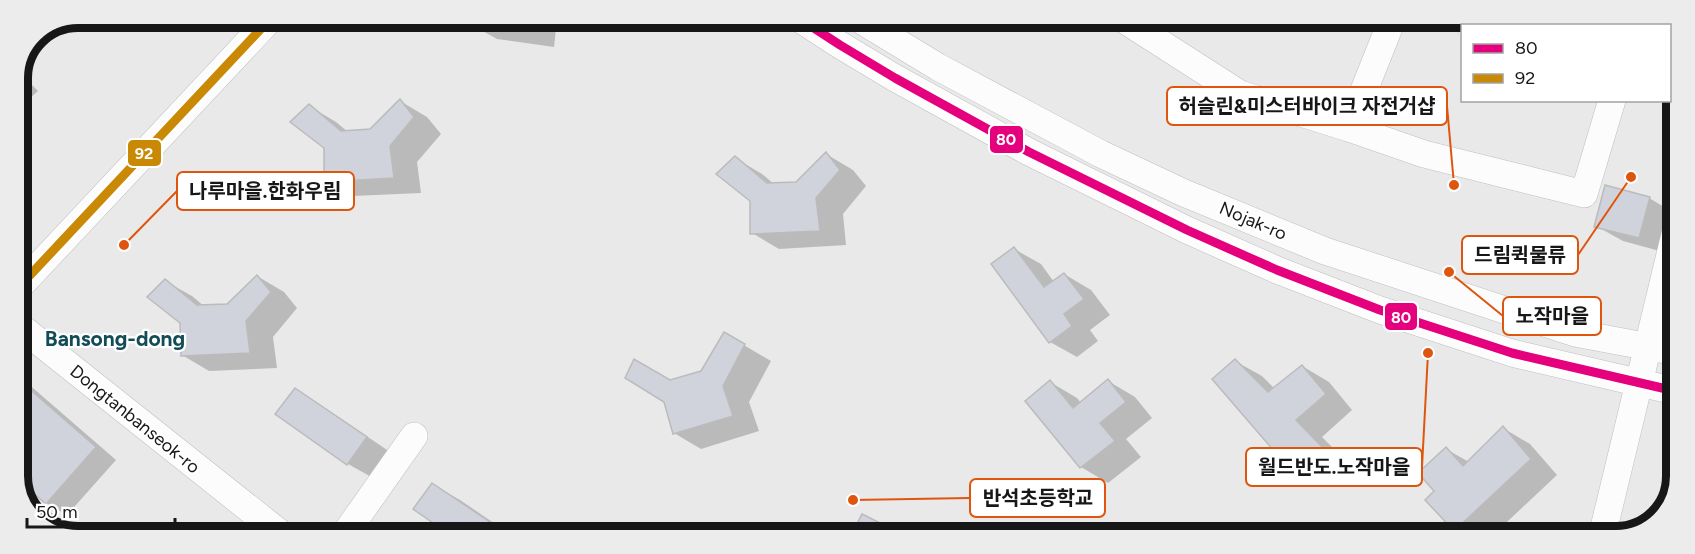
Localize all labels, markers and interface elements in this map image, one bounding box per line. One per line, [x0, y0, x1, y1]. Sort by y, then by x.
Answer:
legend [1461, 24, 1671, 102]
text: 80 [1515, 37, 1538, 59]
text: 92 [1515, 67, 1535, 89]
callout: 허슬린&미스터바이크 자전거샵 [1167, 87, 1447, 125]
text: 허슬린&미스터바이크 자전거샵 [1179, 94, 1435, 118]
line badge: 80 [989, 125, 1024, 154]
text: 80 [996, 130, 1016, 149]
line badge: 92 [127, 139, 162, 167]
text: 92 [135, 144, 153, 163]
callout: 나루마을.한화우림 [177, 172, 354, 210]
text: 나루마을.한화우림 [189, 179, 341, 203]
street label: Nojak-ro [1216, 197, 1290, 245]
callout: 드림퀵물류 [1462, 236, 1578, 274]
text: 드림퀵물류 [1474, 243, 1566, 267]
callout: 노작마을 [1503, 297, 1601, 335]
line badge: 80 [1384, 302, 1418, 331]
text: 노작마을 [1515, 304, 1589, 328]
text: 80 [1391, 308, 1411, 327]
district label: Bansong-dong [45, 326, 185, 351]
street label: Dongtanbanseok-ro [66, 360, 204, 478]
callout: 월드반도.노작마을 [1246, 448, 1422, 486]
text: 월드반도.노작마을 [1258, 455, 1410, 479]
callout: 반석초등학교 [970, 479, 1105, 517]
text: 반석초등학교 [983, 486, 1093, 510]
scale bar [27, 491, 176, 529]
text: 50 m [36, 501, 78, 523]

